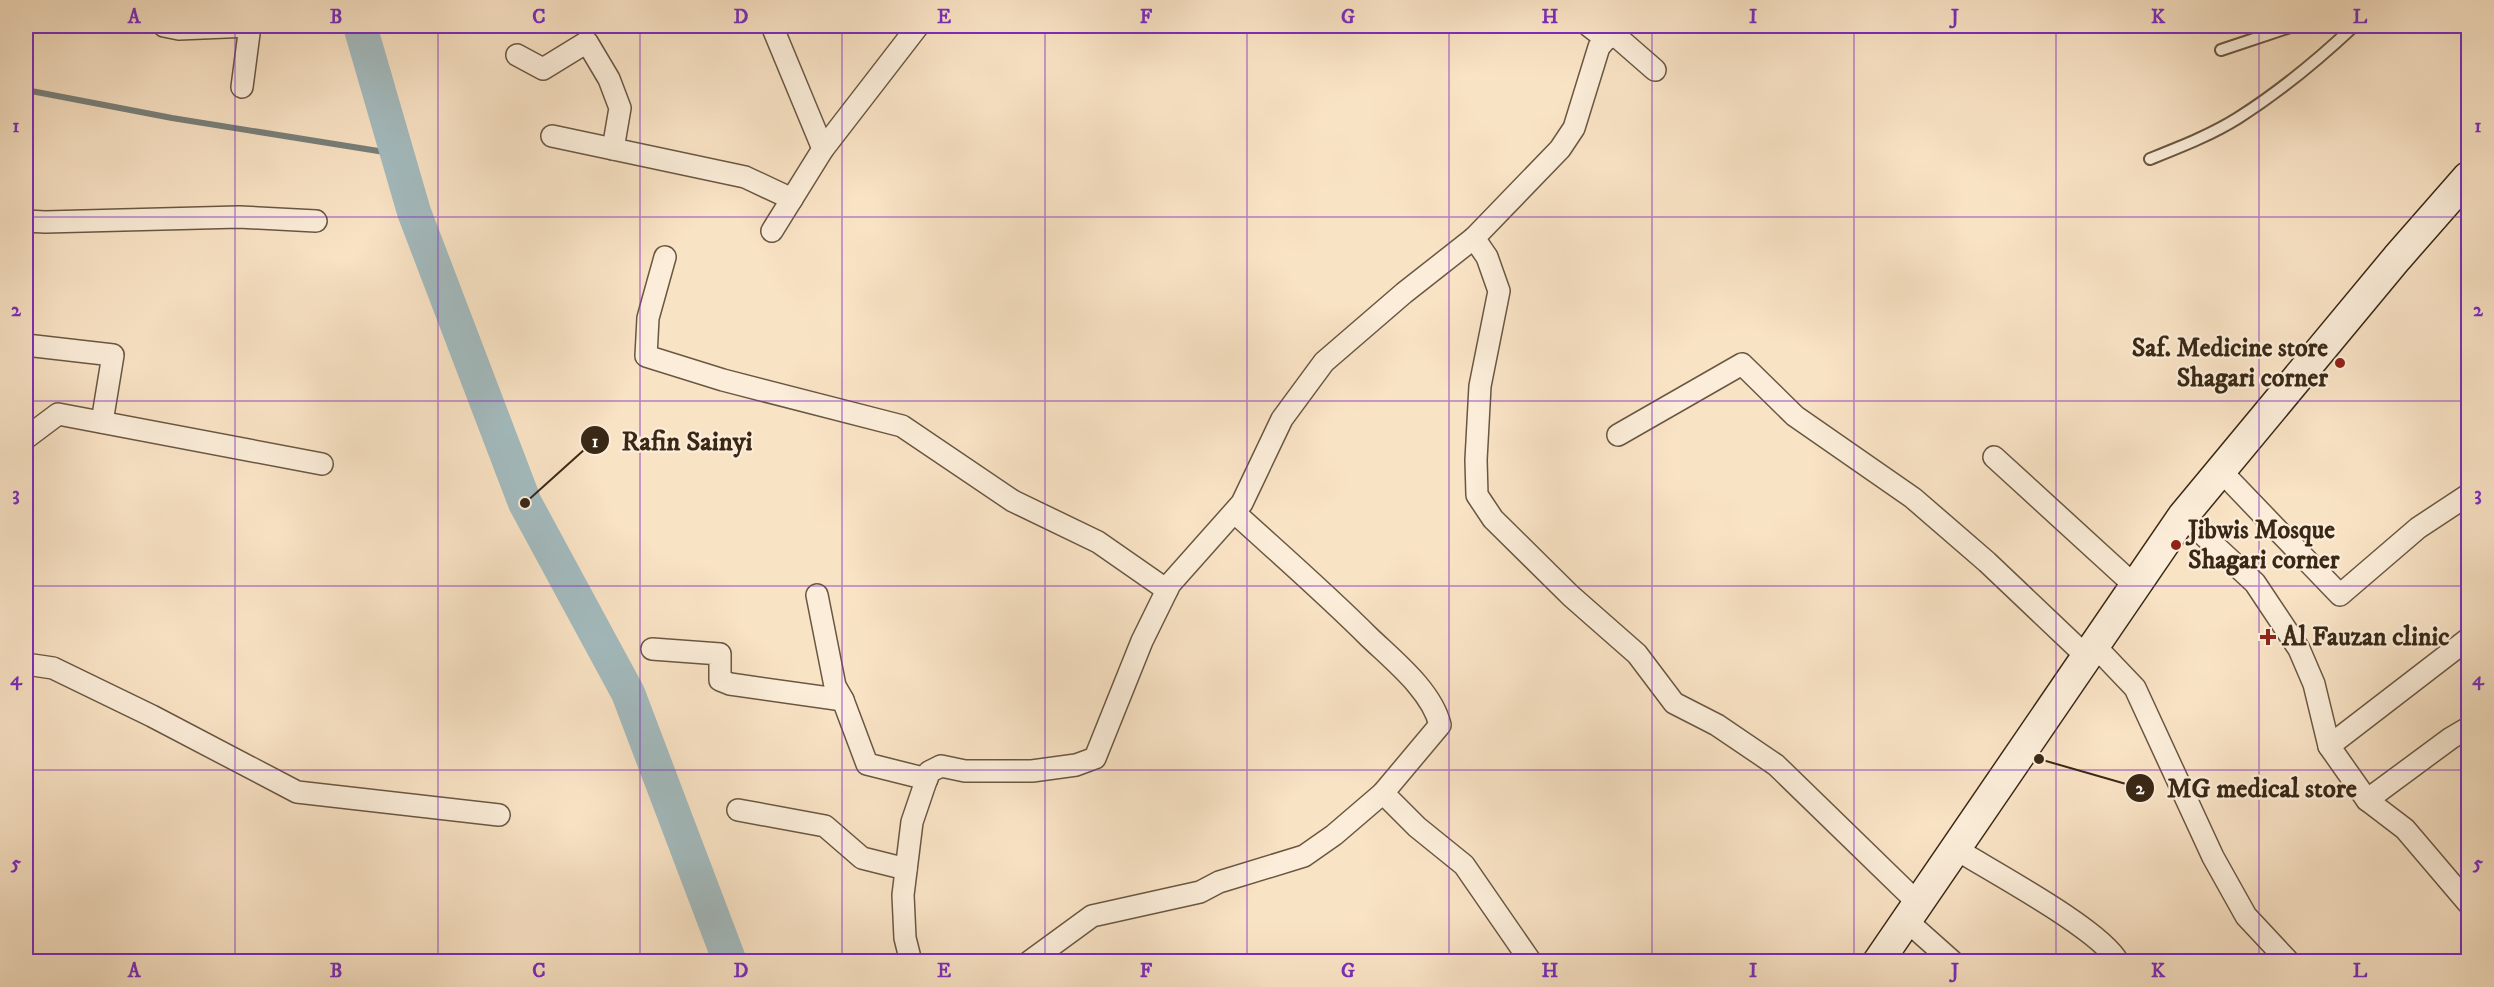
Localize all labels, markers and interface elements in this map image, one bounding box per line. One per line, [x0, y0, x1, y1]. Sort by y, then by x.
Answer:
text: A [127, 5, 142, 30]
text: B [330, 5, 342, 30]
text: C [532, 5, 546, 30]
text: D [734, 5, 749, 30]
text: E [937, 5, 951, 30]
text: F [1140, 5, 1153, 30]
text: G [1341, 5, 1355, 30]
text: H [1542, 5, 1559, 30]
text: I [1749, 5, 1757, 30]
text: J [1949, 5, 1959, 30]
text: K [2151, 5, 2166, 30]
text: L [2353, 5, 2368, 30]
text: 1 [12, 114, 20, 139]
text: 1 [2474, 114, 2482, 139]
text: 2 [11, 298, 22, 323]
text: 2 [2473, 298, 2484, 323]
place label: Saf. Medicine store Shagari corner [2132, 332, 2328, 395]
marker: Saf. Medicine store Shagari corner [2333, 356, 2347, 370]
callout: Rafin Sainyi [580, 418, 764, 463]
text: Rafin Sainyi [622, 425, 752, 459]
text: 1 [592, 431, 599, 453]
text: 3 [12, 482, 20, 507]
text: 3 [2474, 482, 2482, 507]
place label: Jibwis Mosque Shagari corner [2185, 514, 2340, 577]
marker: Jibwis Mosque Shagari corner [2169, 538, 2183, 552]
place label: Al Fauzan clinic [2281, 621, 2449, 654]
marker: Al Fauzan clinic [2259, 628, 2277, 646]
text: 4 [10, 667, 23, 692]
text: 4 [2472, 667, 2485, 692]
callout: MG medical store [2125, 765, 2369, 810]
text: MG medical store [2167, 772, 2357, 806]
text: 2 [2136, 778, 2146, 800]
text: 5 [10, 851, 21, 876]
text: 5 [2472, 851, 2483, 876]
text: A [127, 959, 142, 984]
text: B [330, 959, 342, 984]
text: C [532, 959, 546, 984]
text: D [734, 959, 749, 984]
text: E [937, 959, 951, 984]
text: F [1140, 959, 1153, 984]
text: G [1341, 959, 1355, 984]
text: H [1542, 959, 1559, 984]
text: I [1749, 959, 1757, 984]
text: J [1949, 959, 1959, 984]
text: K [2151, 959, 2166, 984]
text: L [2353, 959, 2368, 984]

